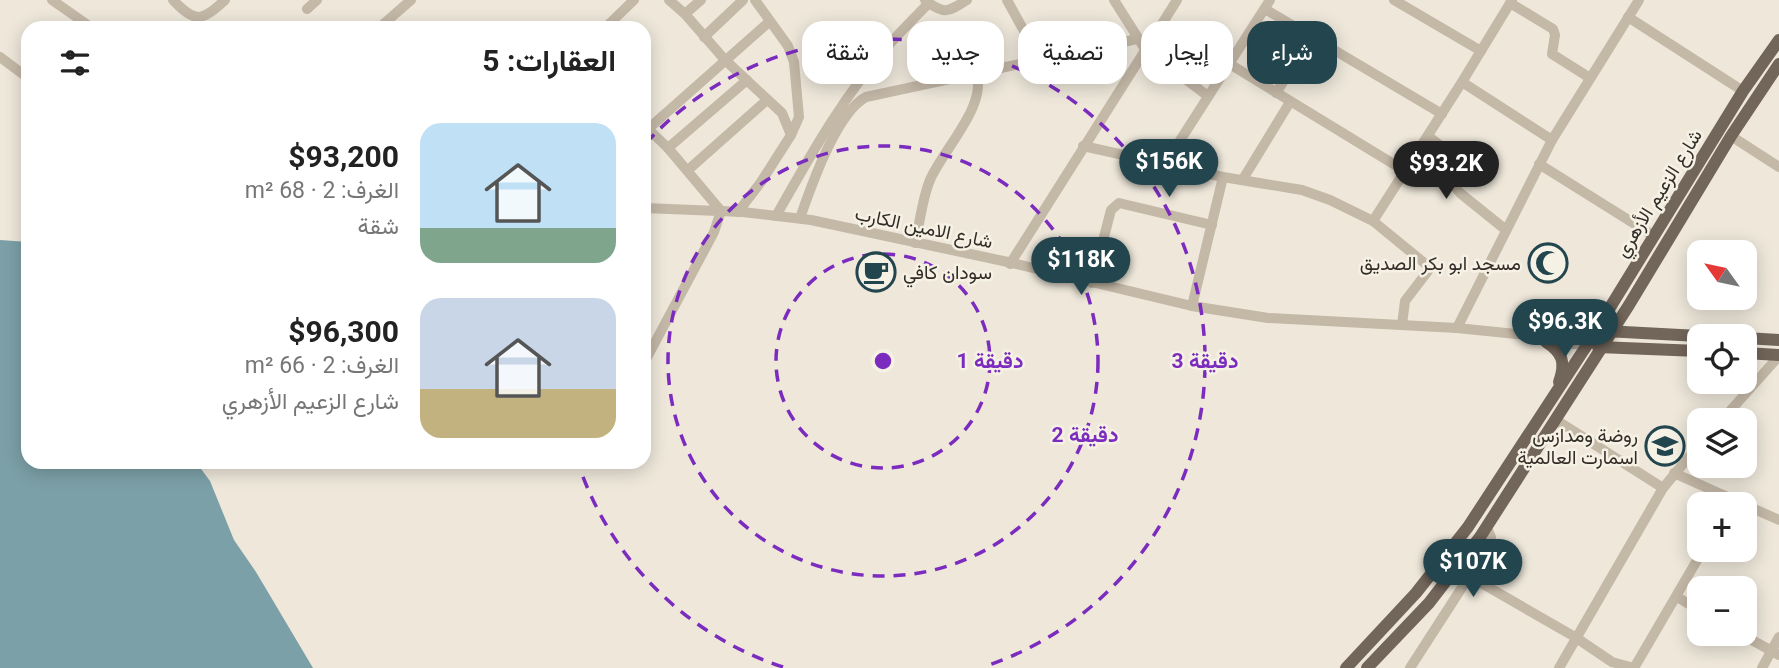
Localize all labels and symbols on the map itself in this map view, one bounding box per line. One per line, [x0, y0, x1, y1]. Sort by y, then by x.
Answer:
street label: شارع الزعيم الأزهري [1610, 125, 1710, 264]
pin: $156K [1120, 140, 1218, 199]
pin: $93.2K [1389, 142, 1503, 201]
street label: شارع الامين الكارب [853, 202, 995, 254]
pin: $118K [1032, 238, 1130, 297]
north arrow [1687, 240, 1757, 310]
mosque icon: مسجد ابو بكر الصديق [1527, 242, 1569, 284]
cafe icon: سودان كافي [855, 251, 897, 293]
place label: مسجد ابو بكر الصديق [1360, 252, 1521, 275]
place label: سودان كافي [903, 261, 992, 288]
pin: $96.3K [1508, 300, 1622, 359]
centre of rings [871, 349, 895, 373]
text: 1 دقيقة [957, 349, 1023, 373]
text: 3 دقيقة [1172, 349, 1238, 373]
text: 2 دقيقة [1052, 423, 1118, 447]
place label: روضة ومدازس اسمارت العالمية [1518, 424, 1638, 469]
school or university icon: روضة ومدازس اسمارت العالمية [1644, 425, 1686, 467]
pin: $107K [1424, 540, 1522, 599]

